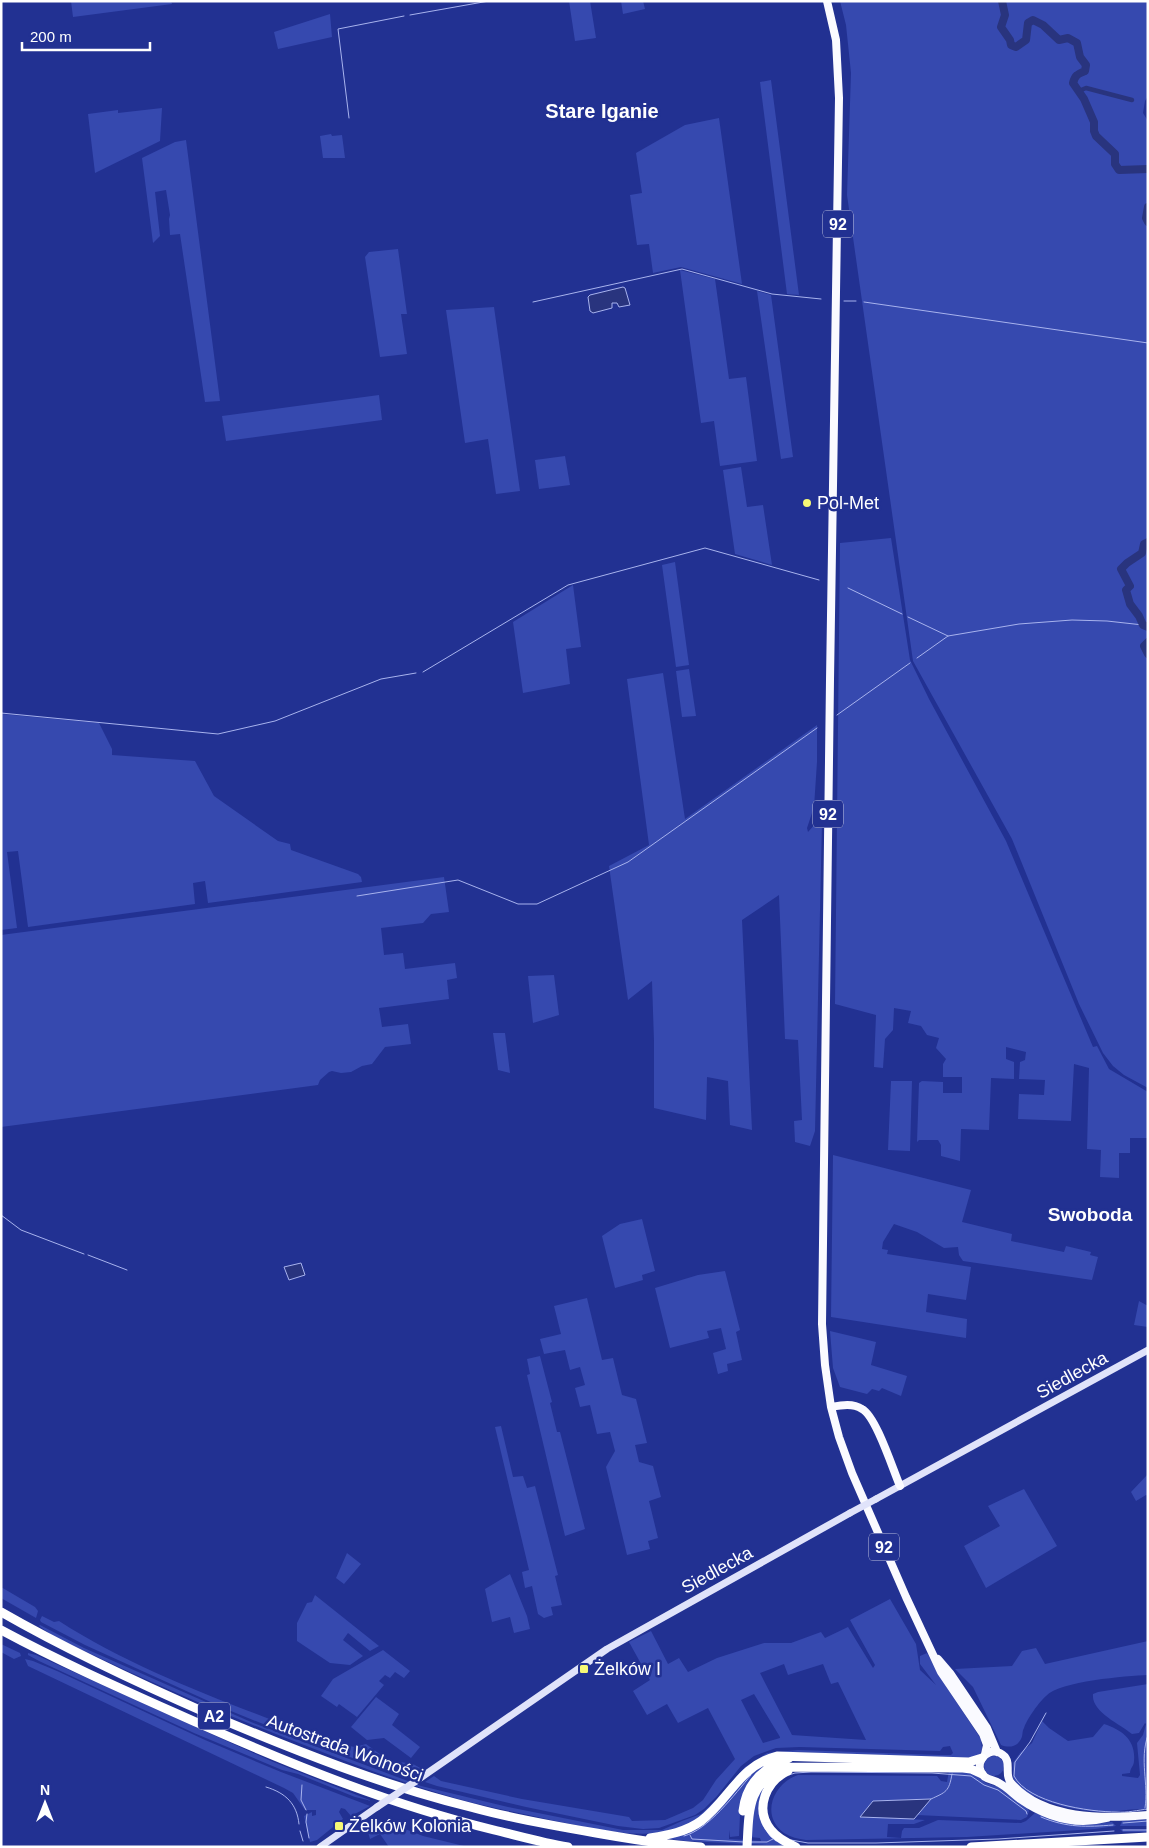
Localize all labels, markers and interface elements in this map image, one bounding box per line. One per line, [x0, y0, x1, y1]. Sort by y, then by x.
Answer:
scale bar [22, 20, 150, 52]
text: 200 m [30, 28, 72, 45]
district label: Stare Iganie [545, 100, 659, 122]
road number: 92 [823, 210, 853, 238]
place label: Pol-Met [817, 493, 879, 513]
marker: Pol-Met [801, 497, 813, 509]
road number: 92 [813, 801, 843, 828]
district label: Swoboda [1048, 1204, 1133, 1225]
street label: Siedlecka [1033, 1347, 1112, 1403]
road number: 92 [869, 1534, 899, 1560]
street label: Siedlecka [678, 1542, 757, 1598]
place label: Żelków I [594, 1659, 661, 1679]
marker: Żelków I [578, 1663, 590, 1675]
road number: A2 [198, 1702, 230, 1730]
street label: Autostrada Wolności [264, 1710, 426, 1786]
north arrow [20, 1778, 70, 1828]
text: N [40, 1782, 50, 1798]
place label: Żelków Kolonia [349, 1816, 472, 1836]
marker: Żelków Kolonia [333, 1820, 345, 1832]

